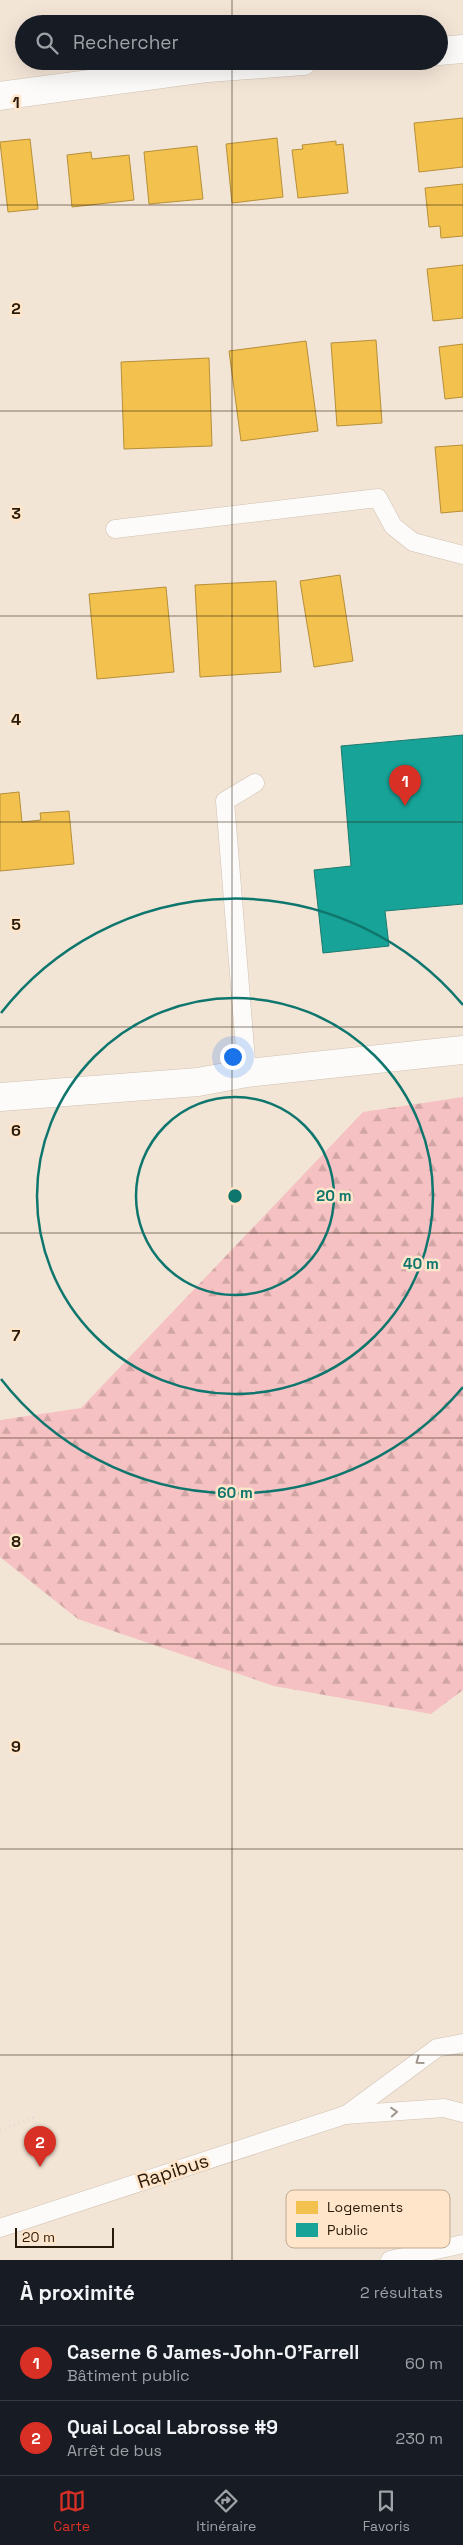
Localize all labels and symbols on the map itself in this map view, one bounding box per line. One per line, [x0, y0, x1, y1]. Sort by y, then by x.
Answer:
text: 1 [12, 92, 20, 113]
text: 2 [11, 298, 21, 319]
text: 3 [11, 503, 21, 524]
text: 4 [11, 709, 21, 730]
pin: 1 [389, 765, 421, 806]
text: 5 [11, 914, 21, 935]
your location [220, 1044, 246, 1070]
text: 6 [11, 1120, 21, 1141]
text: 20 m [316, 1186, 352, 1205]
centre of rings [226, 1187, 244, 1205]
text: 40 m [403, 1254, 439, 1273]
text: 7 [12, 1325, 21, 1346]
text: 60 m [217, 1483, 253, 1502]
text: 8 [11, 1531, 21, 1552]
text: 9 [11, 1736, 21, 1757]
one-way arrow [415, 2055, 425, 2064]
one-way arrow [390, 2106, 398, 2117]
pin: 2 [24, 2126, 56, 2167]
street label: Rapibus [134, 2148, 212, 2194]
legend [286, 2190, 450, 2248]
text: Logements [327, 2198, 403, 2216]
text: Public [327, 2221, 368, 2239]
scale bar [15, 2225, 114, 2248]

